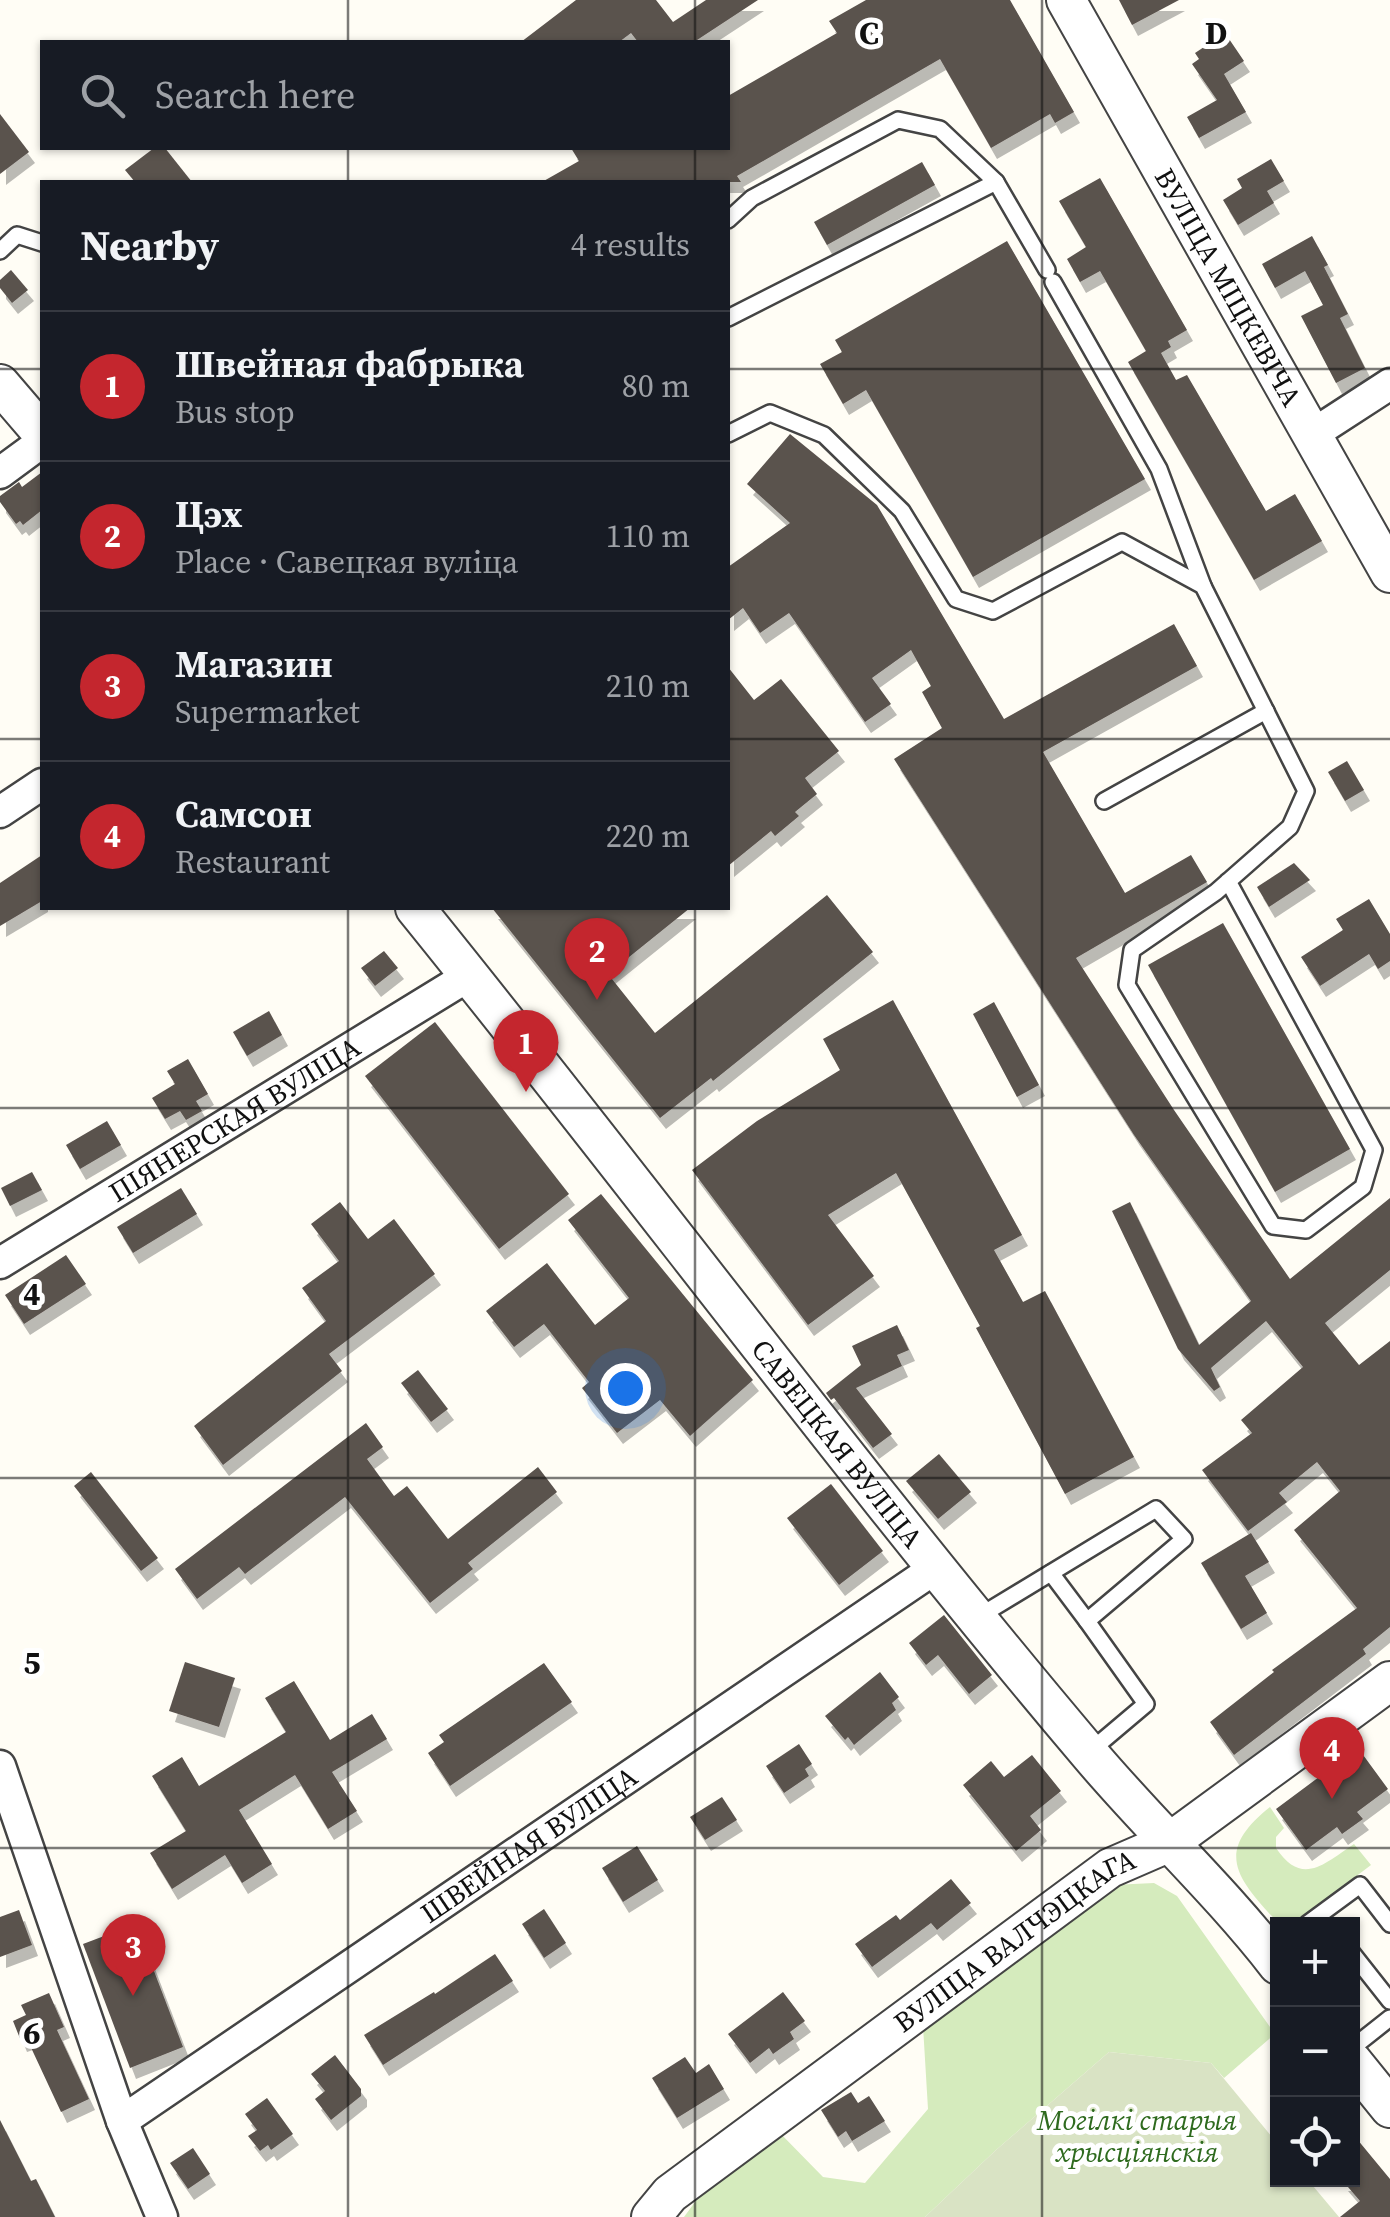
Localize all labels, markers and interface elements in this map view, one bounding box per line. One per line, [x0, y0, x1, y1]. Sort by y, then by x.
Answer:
text: C [859, 11, 879, 55]
text: D [1205, 11, 1227, 55]
search box [40, 40, 730, 150]
icon: search [75, 68, 130, 123]
text: Search here [155, 69, 355, 121]
street label: ВУЛІЦА МІЦКЕВІЧА [1146, 161, 1311, 414]
text: Nearby [80, 216, 219, 274]
text: 4 results [571, 223, 690, 267]
text: Швейная фабрыка [175, 338, 524, 390]
text: 1 [104, 364, 121, 408]
text: 80 m [622, 364, 690, 408]
text: Bus stop [175, 390, 295, 434]
text: Цэх [175, 488, 242, 540]
text: 2 [104, 514, 121, 558]
text: 110 m [606, 514, 690, 558]
text: Place · Савецкая вуліца [175, 540, 518, 584]
text: Магазин [175, 638, 333, 690]
text: 3 [104, 664, 121, 708]
text: 210 m [606, 664, 690, 708]
text: Supermarket [175, 690, 360, 734]
text: Самсон [175, 788, 312, 840]
text: 4 [104, 814, 121, 858]
text: 220 m [606, 814, 690, 858]
text: Restaurant [175, 840, 330, 884]
pin: 2 [564, 918, 630, 1000]
pin: 1 [494, 1010, 558, 1092]
street label: ПІЯНЕРСКАЯ ВУЛІЦА [102, 1028, 368, 1211]
text: 4 [23, 1272, 41, 1316]
street label: САВЕЦКАЯ ВУЛІЦА [743, 1331, 932, 1556]
your location [600, 1363, 651, 1414]
text: 5 [23, 1641, 41, 1685]
pin: 4 [1300, 1716, 1364, 1799]
street label: ШВЕЙНАЯ ВУЛІЦА [413, 1757, 645, 1932]
street label: ВУЛІЦА ВАЛЧЭЦКАГА [886, 1840, 1142, 2041]
pin: 3 [100, 1914, 166, 1996]
map controls [1270, 1917, 1360, 2187]
button: + [1270, 1917, 1360, 2007]
button: − [1270, 2007, 1360, 2097]
text: 6 [23, 2011, 41, 2055]
button: locate [1270, 2097, 1360, 2187]
park label: Могілкі старыя хрысціянскія [1036, 2101, 1237, 2171]

